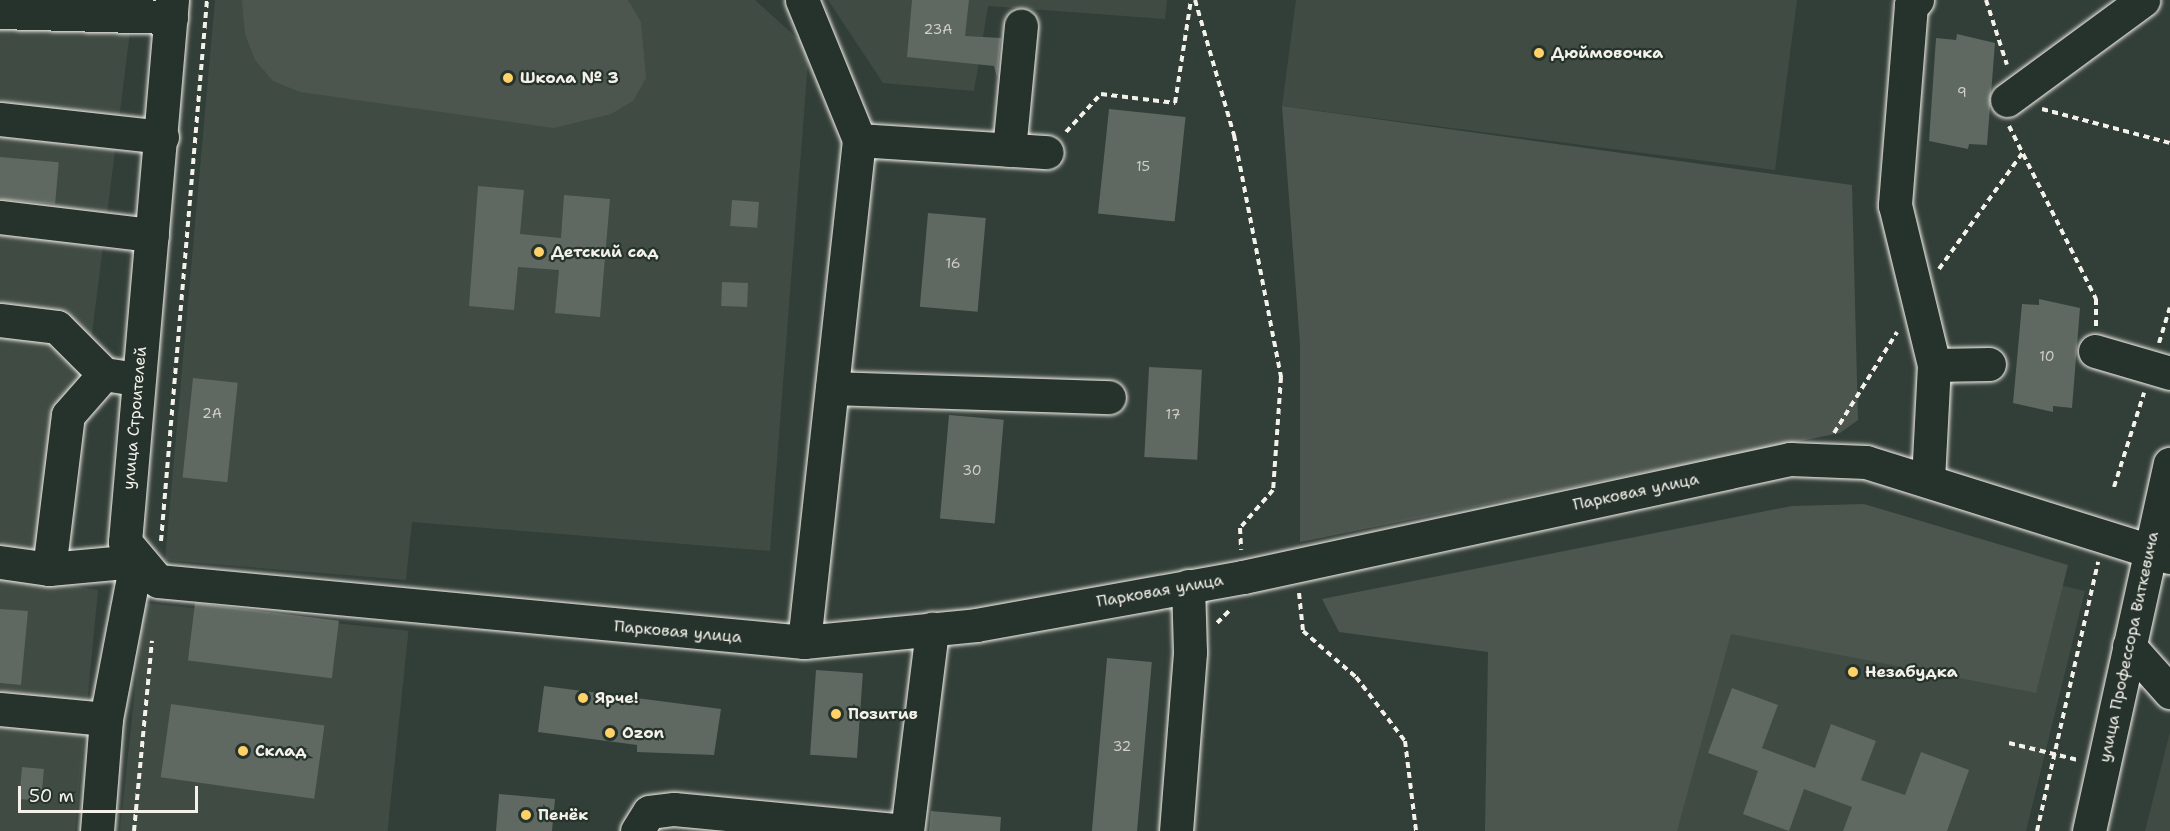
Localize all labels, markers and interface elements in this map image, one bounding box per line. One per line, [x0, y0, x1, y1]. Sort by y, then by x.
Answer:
house number: 23А [923, 21, 953, 37]
place label: Дюймовочка [1551, 43, 1663, 63]
marker: Дюймовочка [1532, 46, 1546, 60]
place label: Школа № 3 [520, 68, 619, 88]
marker: Школа № 3 [501, 71, 515, 85]
house number: 9 [1957, 84, 1967, 100]
house number: 15 [1136, 158, 1150, 174]
place label: Детский сад [551, 242, 658, 262]
marker: Детский сад [532, 245, 546, 259]
house number: 16 [945, 255, 961, 271]
street label: улица Строителей [119, 345, 151, 491]
house number: 10 [2039, 348, 2055, 364]
house number: 2А [202, 405, 222, 421]
house number: 17 [1166, 406, 1180, 422]
house number: 30 [962, 462, 982, 478]
street label: Парковая улица [1571, 469, 1701, 515]
street label: улица Профессора Виткевича [2095, 530, 2163, 764]
street label: Парковая улица [1095, 570, 1225, 612]
street label: Парковая улица [613, 617, 743, 647]
place label: Незабудка [1865, 662, 1958, 682]
marker: Незабудка [1846, 665, 1860, 679]
place label: Ярче! [595, 688, 639, 708]
marker: Ярче! [576, 691, 590, 705]
place label: Позитив [848, 704, 918, 724]
marker: Позитив [829, 707, 843, 721]
place label: Ozon [622, 723, 664, 743]
marker: Ozon [603, 726, 617, 740]
house number: 32 [1113, 738, 1131, 754]
place label: Склад [255, 741, 306, 761]
marker: Склад [236, 744, 250, 758]
scale bar [21, 774, 201, 812]
text: 50 m [29, 784, 74, 808]
place label: Пенёк [538, 805, 588, 825]
marker: Пенёк [519, 808, 533, 822]

